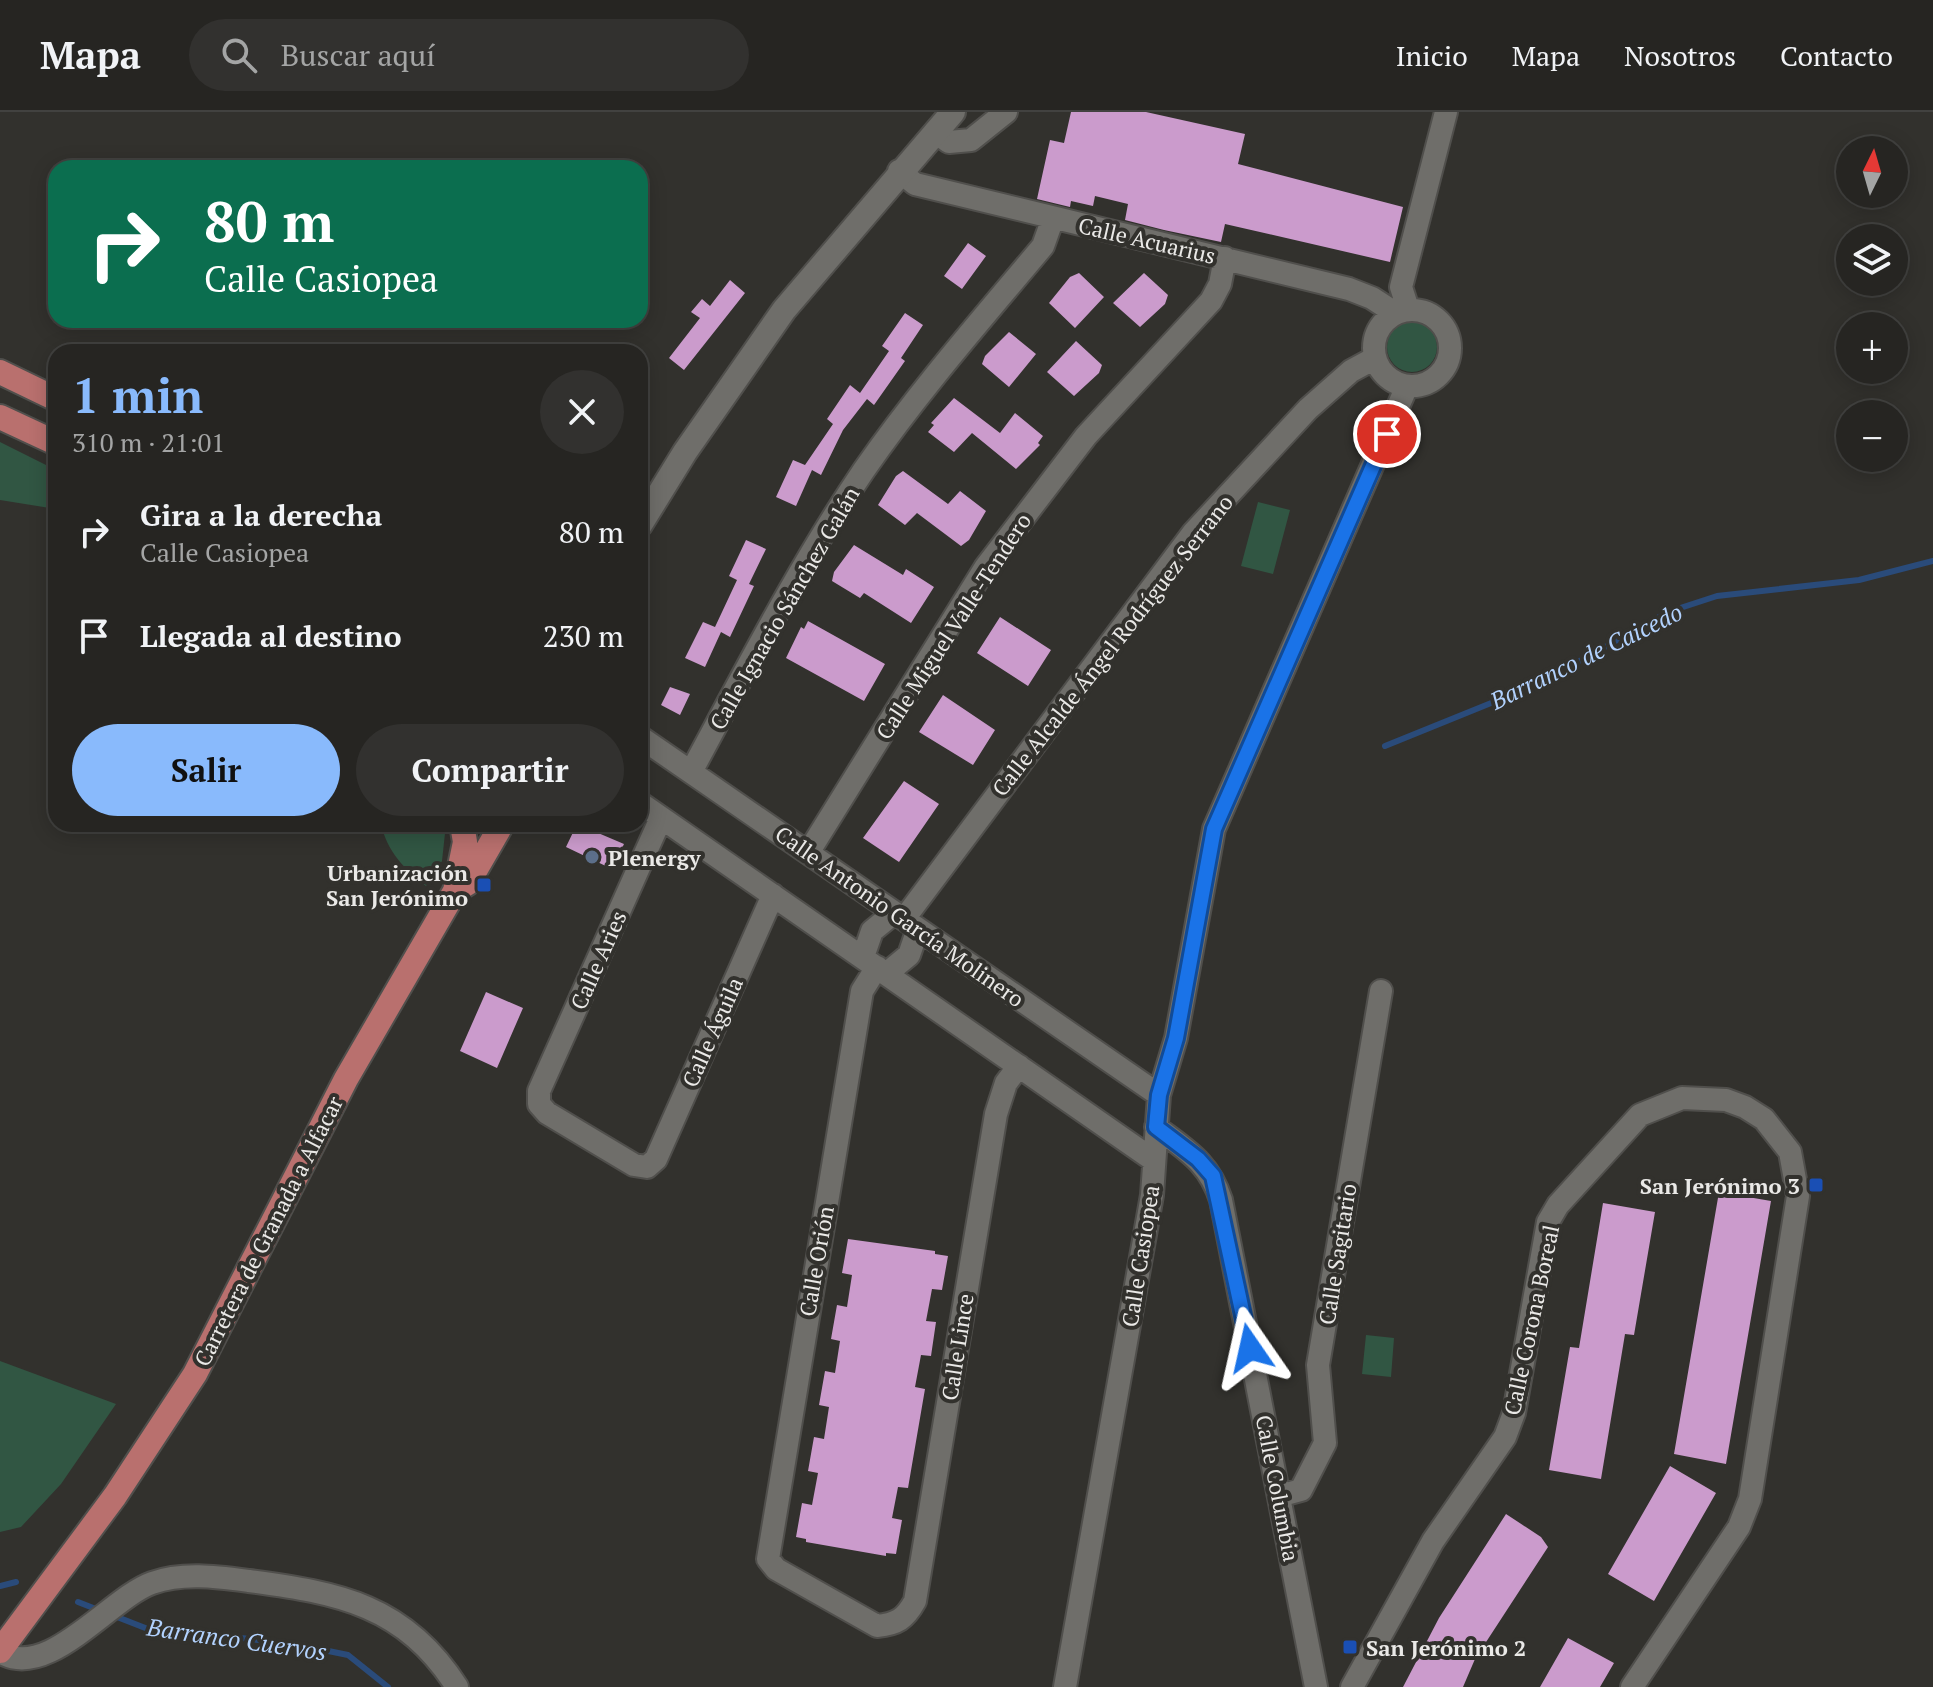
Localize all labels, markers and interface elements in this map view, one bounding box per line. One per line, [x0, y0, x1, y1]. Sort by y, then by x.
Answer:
search box [189, 19, 749, 91]
text: Mapa [40, 30, 141, 80]
icon: search [217, 33, 261, 77]
text: Buscar aquí [281, 35, 435, 75]
text: Inicio [1396, 37, 1468, 74]
text: Mapa [1512, 37, 1580, 74]
text: Nosotros [1624, 37, 1736, 74]
text: Contacto [1780, 37, 1893, 74]
north arrow [1836, 136, 1908, 208]
map controls [1836, 136, 1908, 472]
text: 80 m [204, 184, 334, 258]
icon: right [72, 192, 176, 296]
street label: Calle Acuarius [1076, 210, 1218, 270]
button: layers [1836, 224, 1908, 296]
text: Calle Casiopea [204, 255, 438, 302]
button: + [1836, 312, 1908, 384]
text: 1 min [72, 363, 203, 427]
button: close [540, 370, 624, 454]
pin [1353, 400, 1421, 468]
button: − [1836, 400, 1908, 472]
icon: arrive [1365, 412, 1409, 456]
text: 310 m · 21:01 [72, 425, 225, 459]
street label: Calle Ignacio Sánchez Galán [702, 481, 866, 735]
street label: Calle Alcalde Ángel Rodríguez Serrano [985, 488, 1239, 802]
text: Gira a la derecha [140, 495, 382, 535]
street label: Calle Miguel Valle-Tendero [869, 507, 1037, 745]
icon: right [72, 510, 116, 554]
text: 80 m [559, 512, 624, 552]
text: Calle Casiopea [140, 535, 309, 569]
water label: Barranco de Caicedo [1484, 596, 1688, 717]
icon: arrive [72, 614, 116, 658]
text: Llegada al destino [140, 616, 401, 656]
text: 230 m [543, 616, 624, 656]
button: Salir [72, 724, 340, 816]
button: Compartir [356, 724, 624, 816]
street label: Calle Antonio García Molinero [770, 819, 1030, 1013]
place label: Plenergy [608, 843, 701, 872]
marker: Plenergy [583, 848, 601, 866]
place label: Urbanización San Jerónimo [326, 858, 468, 912]
marker: Urbanización San Jerónimo [475, 876, 493, 894]
street label: Calle Aries [563, 906, 633, 1014]
street label: Calle Águila [675, 973, 749, 1091]
street label: Carretera de Granada a Alfacar [187, 1090, 349, 1371]
place label: San Jerónimo 3 [1640, 1171, 1800, 1200]
marker: San Jerónimo 3 [1807, 1176, 1825, 1194]
street label: Calle Sagitario [1312, 1181, 1362, 1327]
street label: Calle Casiopea [1114, 1183, 1166, 1329]
street label: Calle Orión [792, 1204, 840, 1318]
street label: Calle Corona Boreal [1497, 1222, 1565, 1418]
street label: Calle Lince [934, 1292, 980, 1402]
position arrow [1208, 1306, 1292, 1390]
street label: Calle Columbia [1250, 1412, 1306, 1564]
water label: Barranco Cuervos [144, 1610, 329, 1667]
place label: San Jerónimo 2 [1366, 1633, 1526, 1662]
marker: San Jerónimo 2 [1341, 1638, 1359, 1656]

